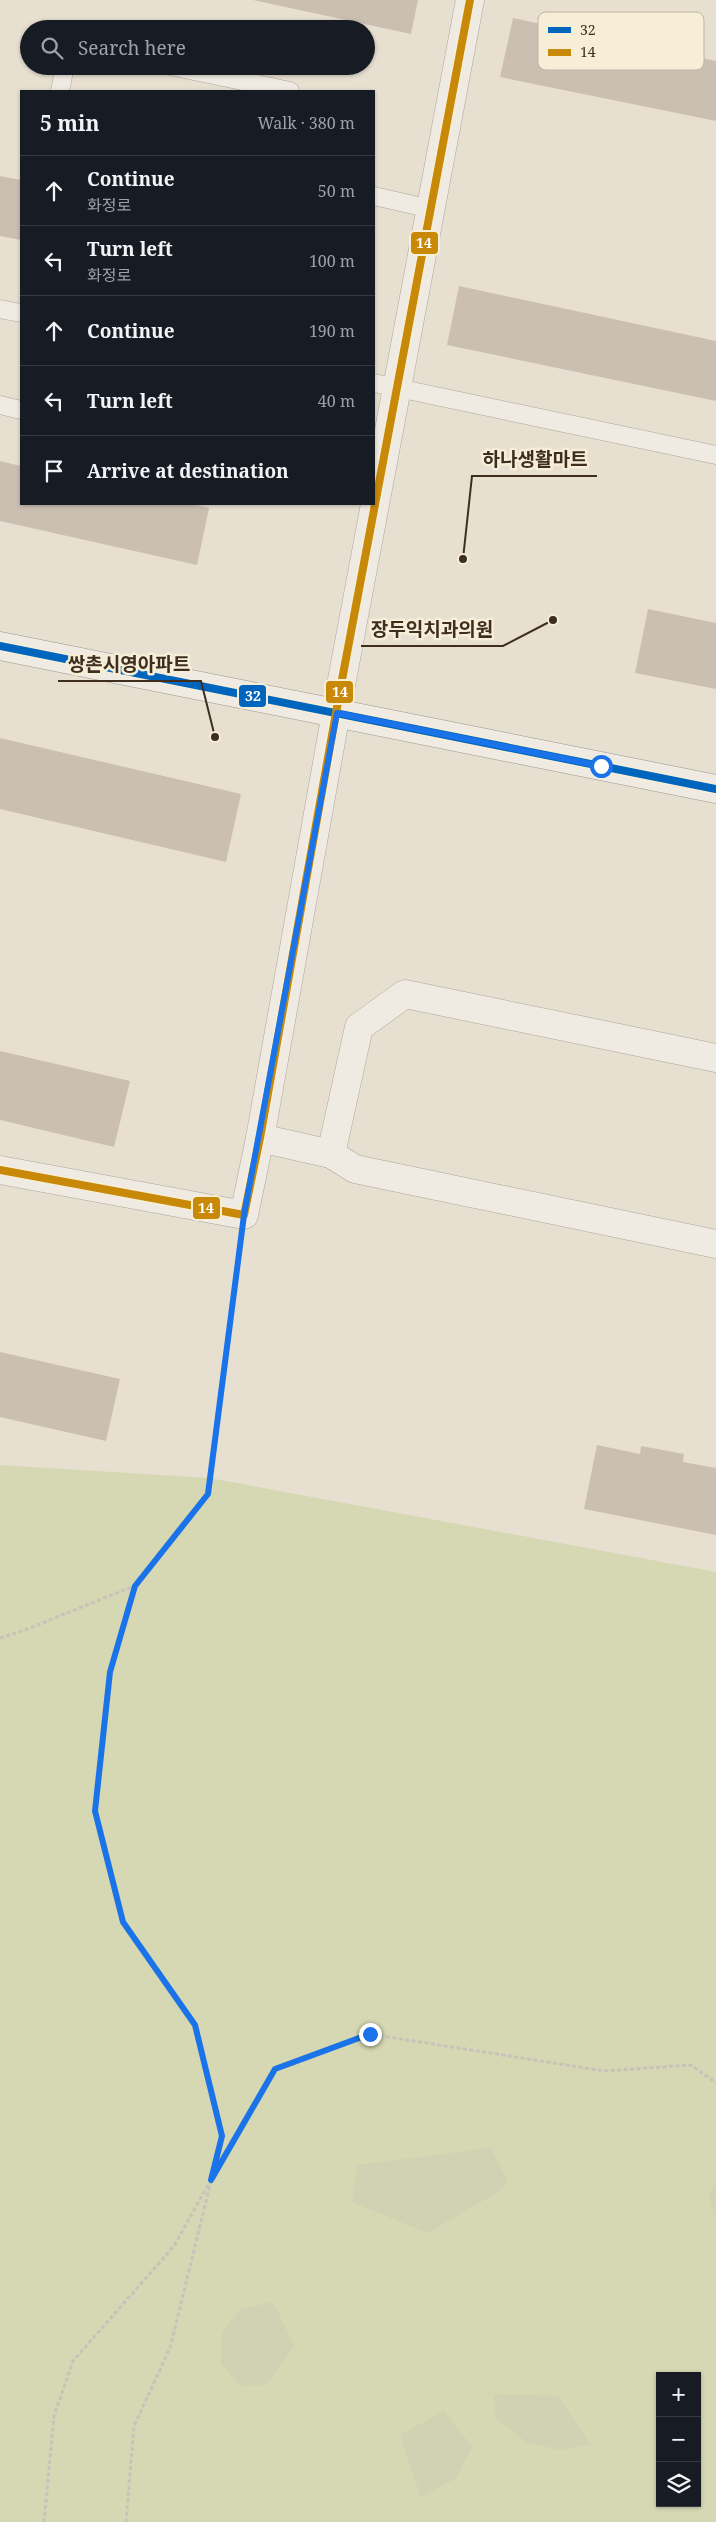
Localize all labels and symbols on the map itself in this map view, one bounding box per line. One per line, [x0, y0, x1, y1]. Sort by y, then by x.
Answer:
legend [538, 12, 704, 70]
text: 32 [580, 20, 596, 39]
text: 14 [580, 42, 596, 61]
line badge: 14 [410, 231, 439, 255]
text: 14 [416, 233, 432, 252]
callout: 하나생활마트 [472, 442, 597, 476]
text: 하나생활마트 [483, 446, 587, 472]
callout: 장두익치과의원 [361, 612, 503, 646]
text: 장두익치과의원 [371, 616, 493, 642]
callout: 쌍촌시영아파트 [58, 647, 201, 681]
text: 쌍촌시영아파트 [68, 651, 190, 677]
line badge: 14 [325, 680, 354, 704]
text: 14 [332, 682, 348, 701]
line badge: 32 [238, 684, 267, 708]
text: 32 [245, 686, 261, 705]
route start [590, 755, 613, 778]
line badge: 14 [192, 1196, 221, 1220]
text: 14 [198, 1198, 214, 1217]
route end [359, 2023, 382, 2046]

